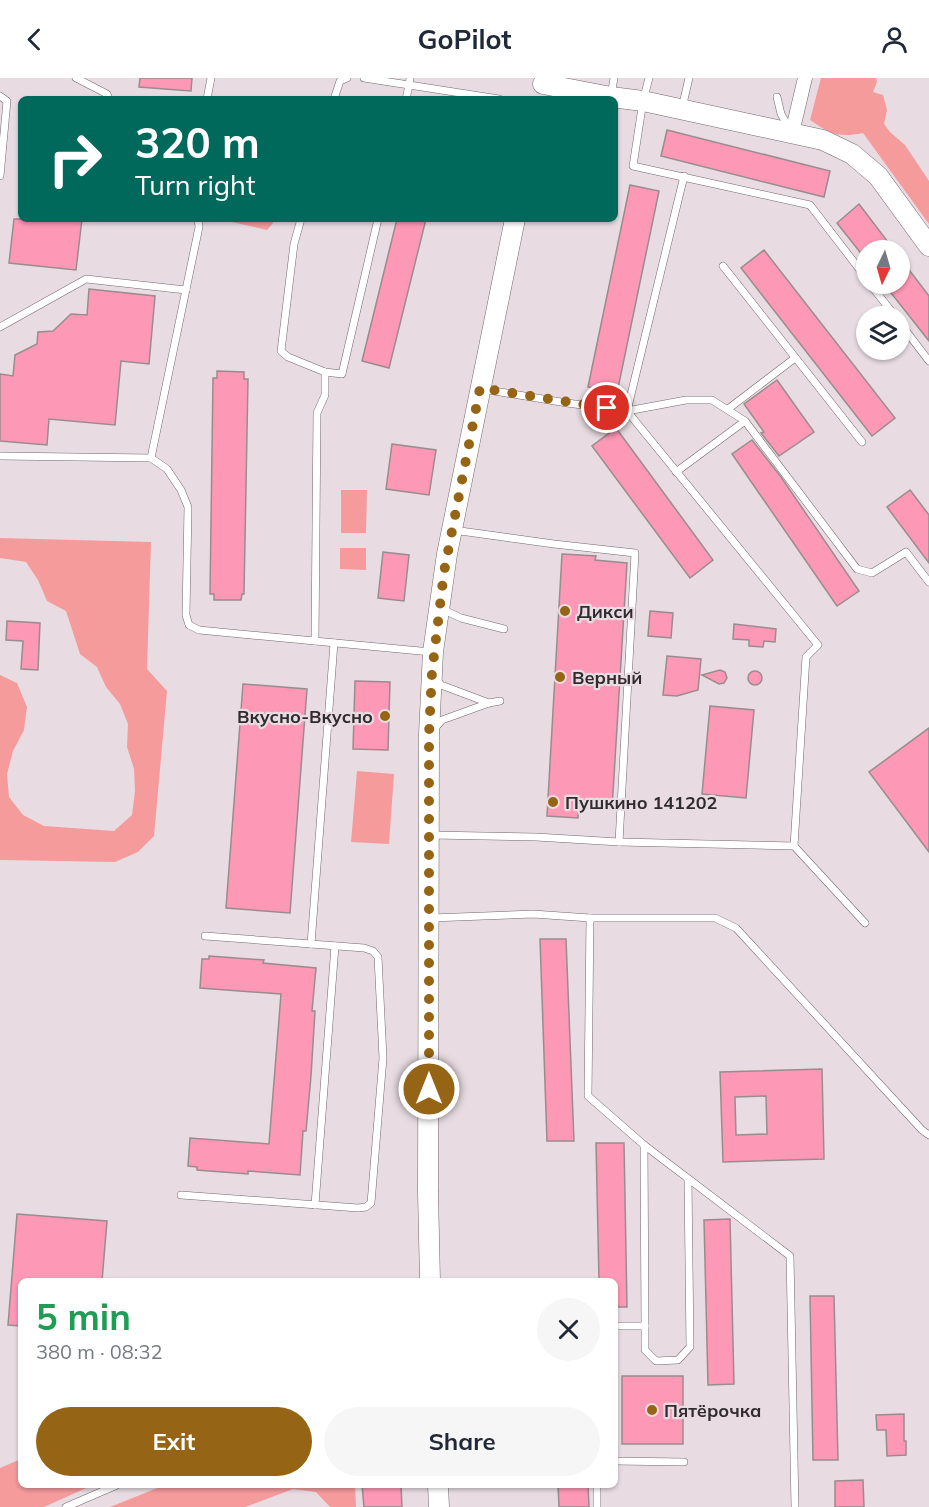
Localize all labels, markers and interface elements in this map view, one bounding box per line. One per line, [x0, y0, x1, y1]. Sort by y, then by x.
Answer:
text: GoPilot [417, 22, 512, 56]
icon: back [18, 23, 51, 56]
icon: person [878, 23, 911, 56]
text: 320 m [135, 116, 260, 169]
icon: right [36, 120, 114, 198]
text: Turn right [135, 168, 255, 202]
north arrow [856, 240, 910, 294]
map controls [856, 240, 910, 360]
button: layers [856, 306, 910, 360]
pin [581, 382, 632, 433]
icon: arrive [590, 391, 623, 424]
place label: Дикси [577, 600, 634, 623]
marker: Дикси [558, 604, 572, 618]
place label: Верный [572, 666, 642, 689]
marker: Верный [553, 670, 567, 684]
place label: Вкусно-Вкусно [237, 705, 373, 728]
marker: Вкусно-Вкусно [378, 709, 392, 723]
place label: Пушкино 141202 [565, 791, 717, 814]
marker: Пушкино 141202 [546, 795, 560, 809]
position arrow [397, 1057, 461, 1121]
text: 5 min [36, 1294, 131, 1339]
button: close [537, 1298, 600, 1361]
text: 380 m · 08:32 [36, 1339, 162, 1364]
place label: Пятёрочка [664, 1399, 761, 1422]
marker: Пятёрочка [645, 1403, 659, 1417]
button: Exit [36, 1407, 312, 1476]
button: Share [324, 1407, 600, 1476]

